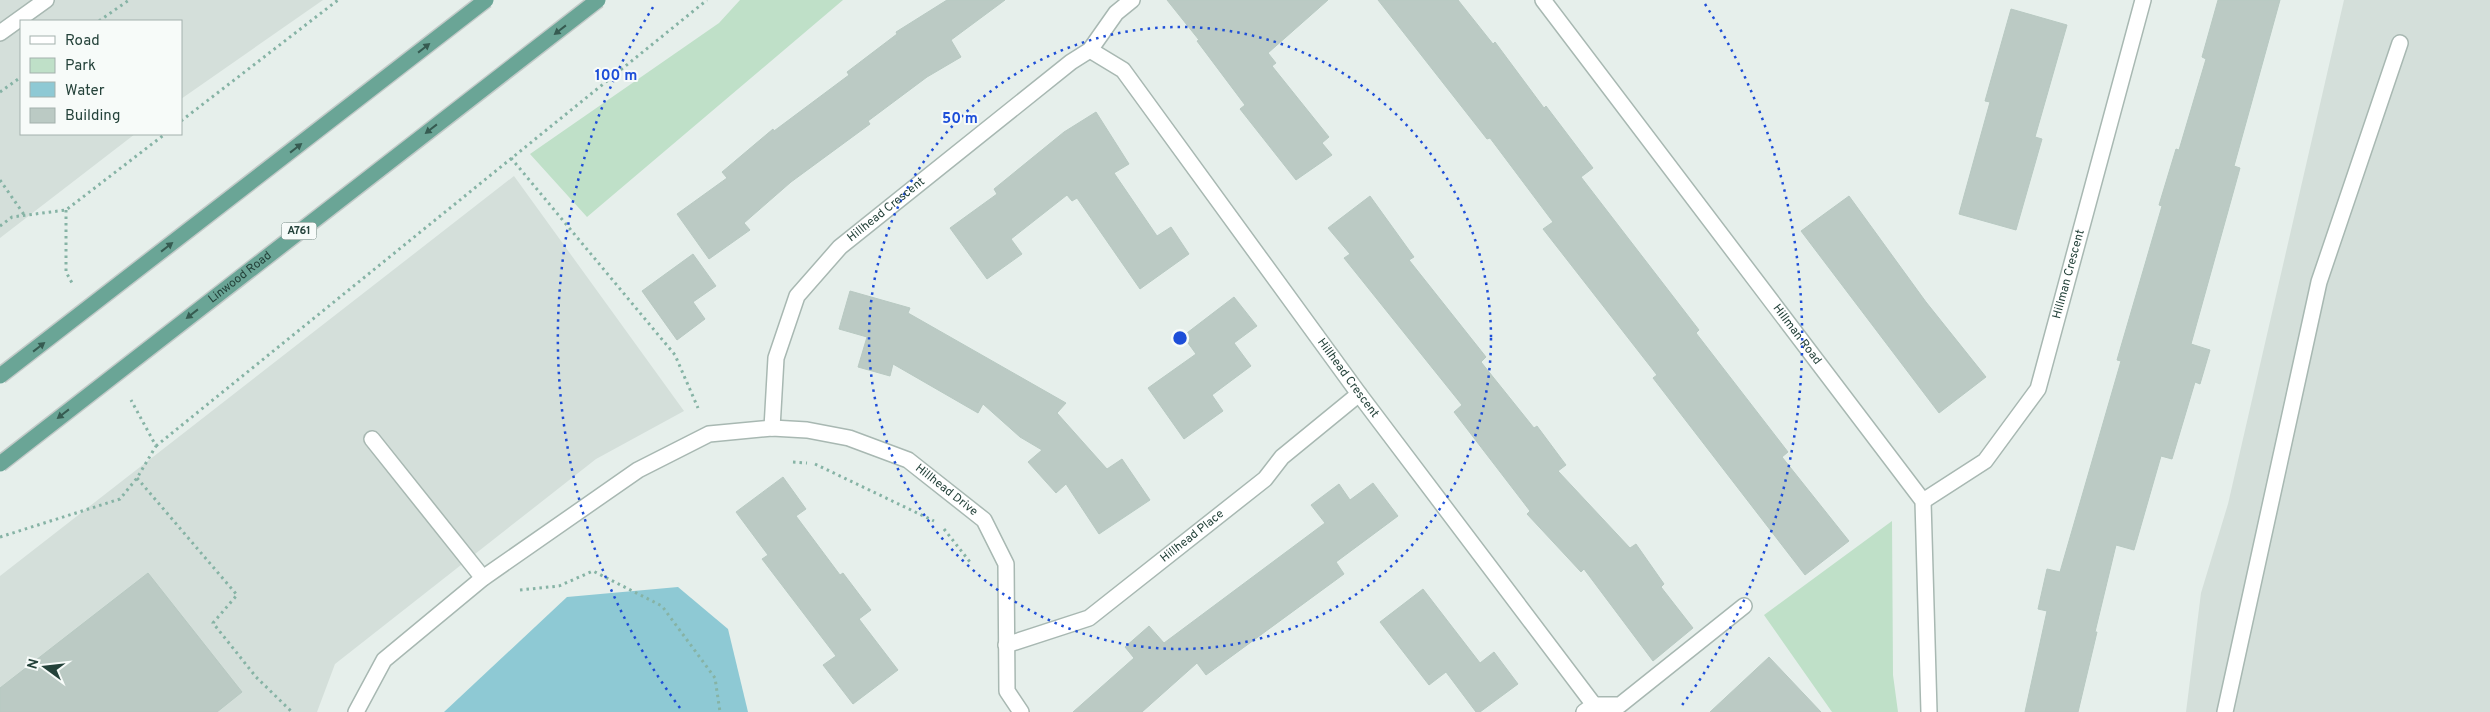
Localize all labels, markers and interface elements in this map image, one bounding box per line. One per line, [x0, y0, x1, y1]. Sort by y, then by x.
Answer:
legend [20, 20, 182, 135]
one-way arrow [554, 24, 567, 35]
text: Road [65, 32, 100, 51]
one-way arrow [417, 43, 430, 54]
text: Park [65, 57, 96, 76]
text: 100 m [595, 67, 637, 86]
text: Water [65, 82, 105, 101]
text: Building [65, 107, 120, 126]
text: 50 m [942, 110, 978, 129]
one-way arrow [424, 124, 438, 134]
one-way arrow [289, 142, 302, 153]
street label: Hillhead Crescent [844, 174, 928, 246]
road number: A761 [282, 222, 316, 240]
street label: Hillman Crescent [2049, 228, 2089, 321]
one-way arrow [160, 242, 174, 252]
street label: Linwood Road [205, 248, 275, 307]
street label: Hillman Road [1769, 301, 1825, 368]
one-way arrow [185, 309, 199, 319]
centre of rings [1171, 329, 1189, 347]
street label: Hillhead Crescent [1313, 335, 1382, 421]
one-way arrow [32, 341, 45, 352]
one-way arrow [57, 408, 70, 419]
street label: Hillhead Drive [912, 461, 981, 520]
street label: Hillhead Place [1157, 506, 1228, 567]
north arrow [20, 642, 70, 692]
text: N [24, 657, 43, 671]

